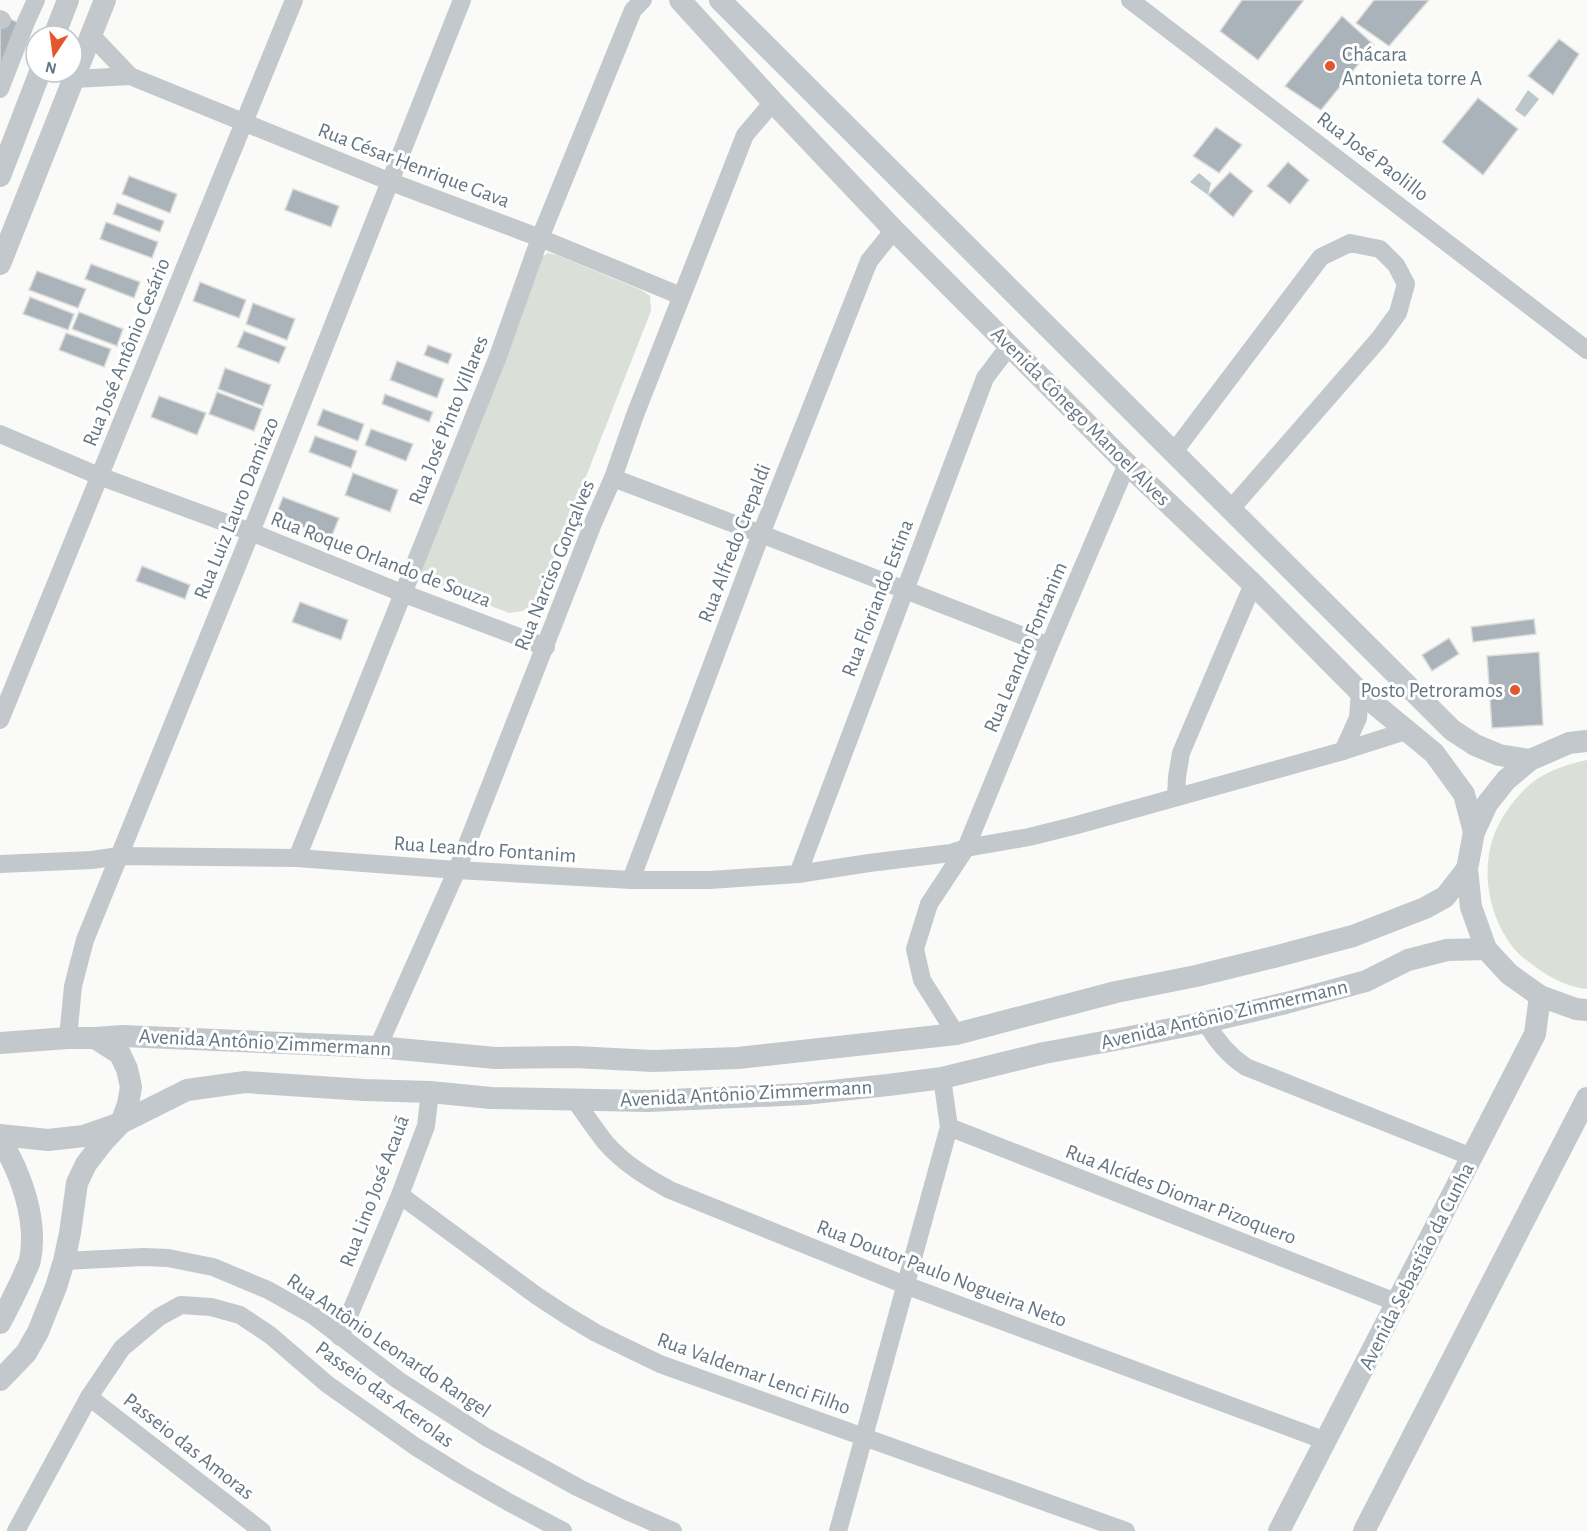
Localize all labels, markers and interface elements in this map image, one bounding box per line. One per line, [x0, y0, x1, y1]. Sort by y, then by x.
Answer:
north arrow [24, 24, 84, 84]
place label: Chácara Antonieta torre A [1342, 44, 1482, 89]
text: N [44, 59, 58, 77]
marker: Chácara Antonieta torre A [1323, 59, 1337, 73]
street label: Rua José Paolillo [1313, 108, 1432, 205]
street label: Rua César Henrique Gava [315, 119, 513, 212]
street label: Rua José Antônio Cesário [79, 255, 174, 449]
street label: Avenida Cônego Manoel Alves [987, 323, 1174, 510]
street label: Rua José Pinto Villares [405, 333, 492, 508]
street label: Rua Luiz Lauro Damiazo [190, 414, 283, 602]
street label: Rua Alfredo Crepaldi [694, 461, 774, 626]
street label: Rua Narciso Gonçalves [511, 477, 598, 653]
street label: Rua Roque Orlando de Souza [268, 508, 494, 611]
street label: Rua Floriando Estina [838, 516, 917, 680]
street label: Rua Leandro Fontanim [980, 559, 1071, 736]
place label: Posto Petroramos [1360, 680, 1503, 701]
marker: Posto Petroramos [1508, 683, 1522, 697]
street label: Rua Leandro Fontanim [393, 833, 577, 866]
street label: Avenida Antônio Zimmermann [1099, 976, 1350, 1053]
street label: Avenida Antônio Zimmermann [138, 1025, 392, 1060]
street label: Avenida Antônio Zimmermann [619, 1076, 873, 1111]
street label: Rua Lino José Acauã [336, 1112, 413, 1270]
street label: Rua Alcídes Diomar Pizoquero [1062, 1141, 1299, 1248]
street label: Avenida Sebastião da Cunha [1355, 1159, 1478, 1373]
street label: Rua Doutor Paulo Nogueira Neto [814, 1216, 1070, 1331]
street label: Rua Antônio Leonardo Rangel [283, 1269, 494, 1421]
street label: Rua Valdemar Lenci Filho [654, 1329, 853, 1418]
street label: Passeio das Acerolas [312, 1337, 458, 1451]
street label: Passeio das Amoras [120, 1389, 258, 1504]

